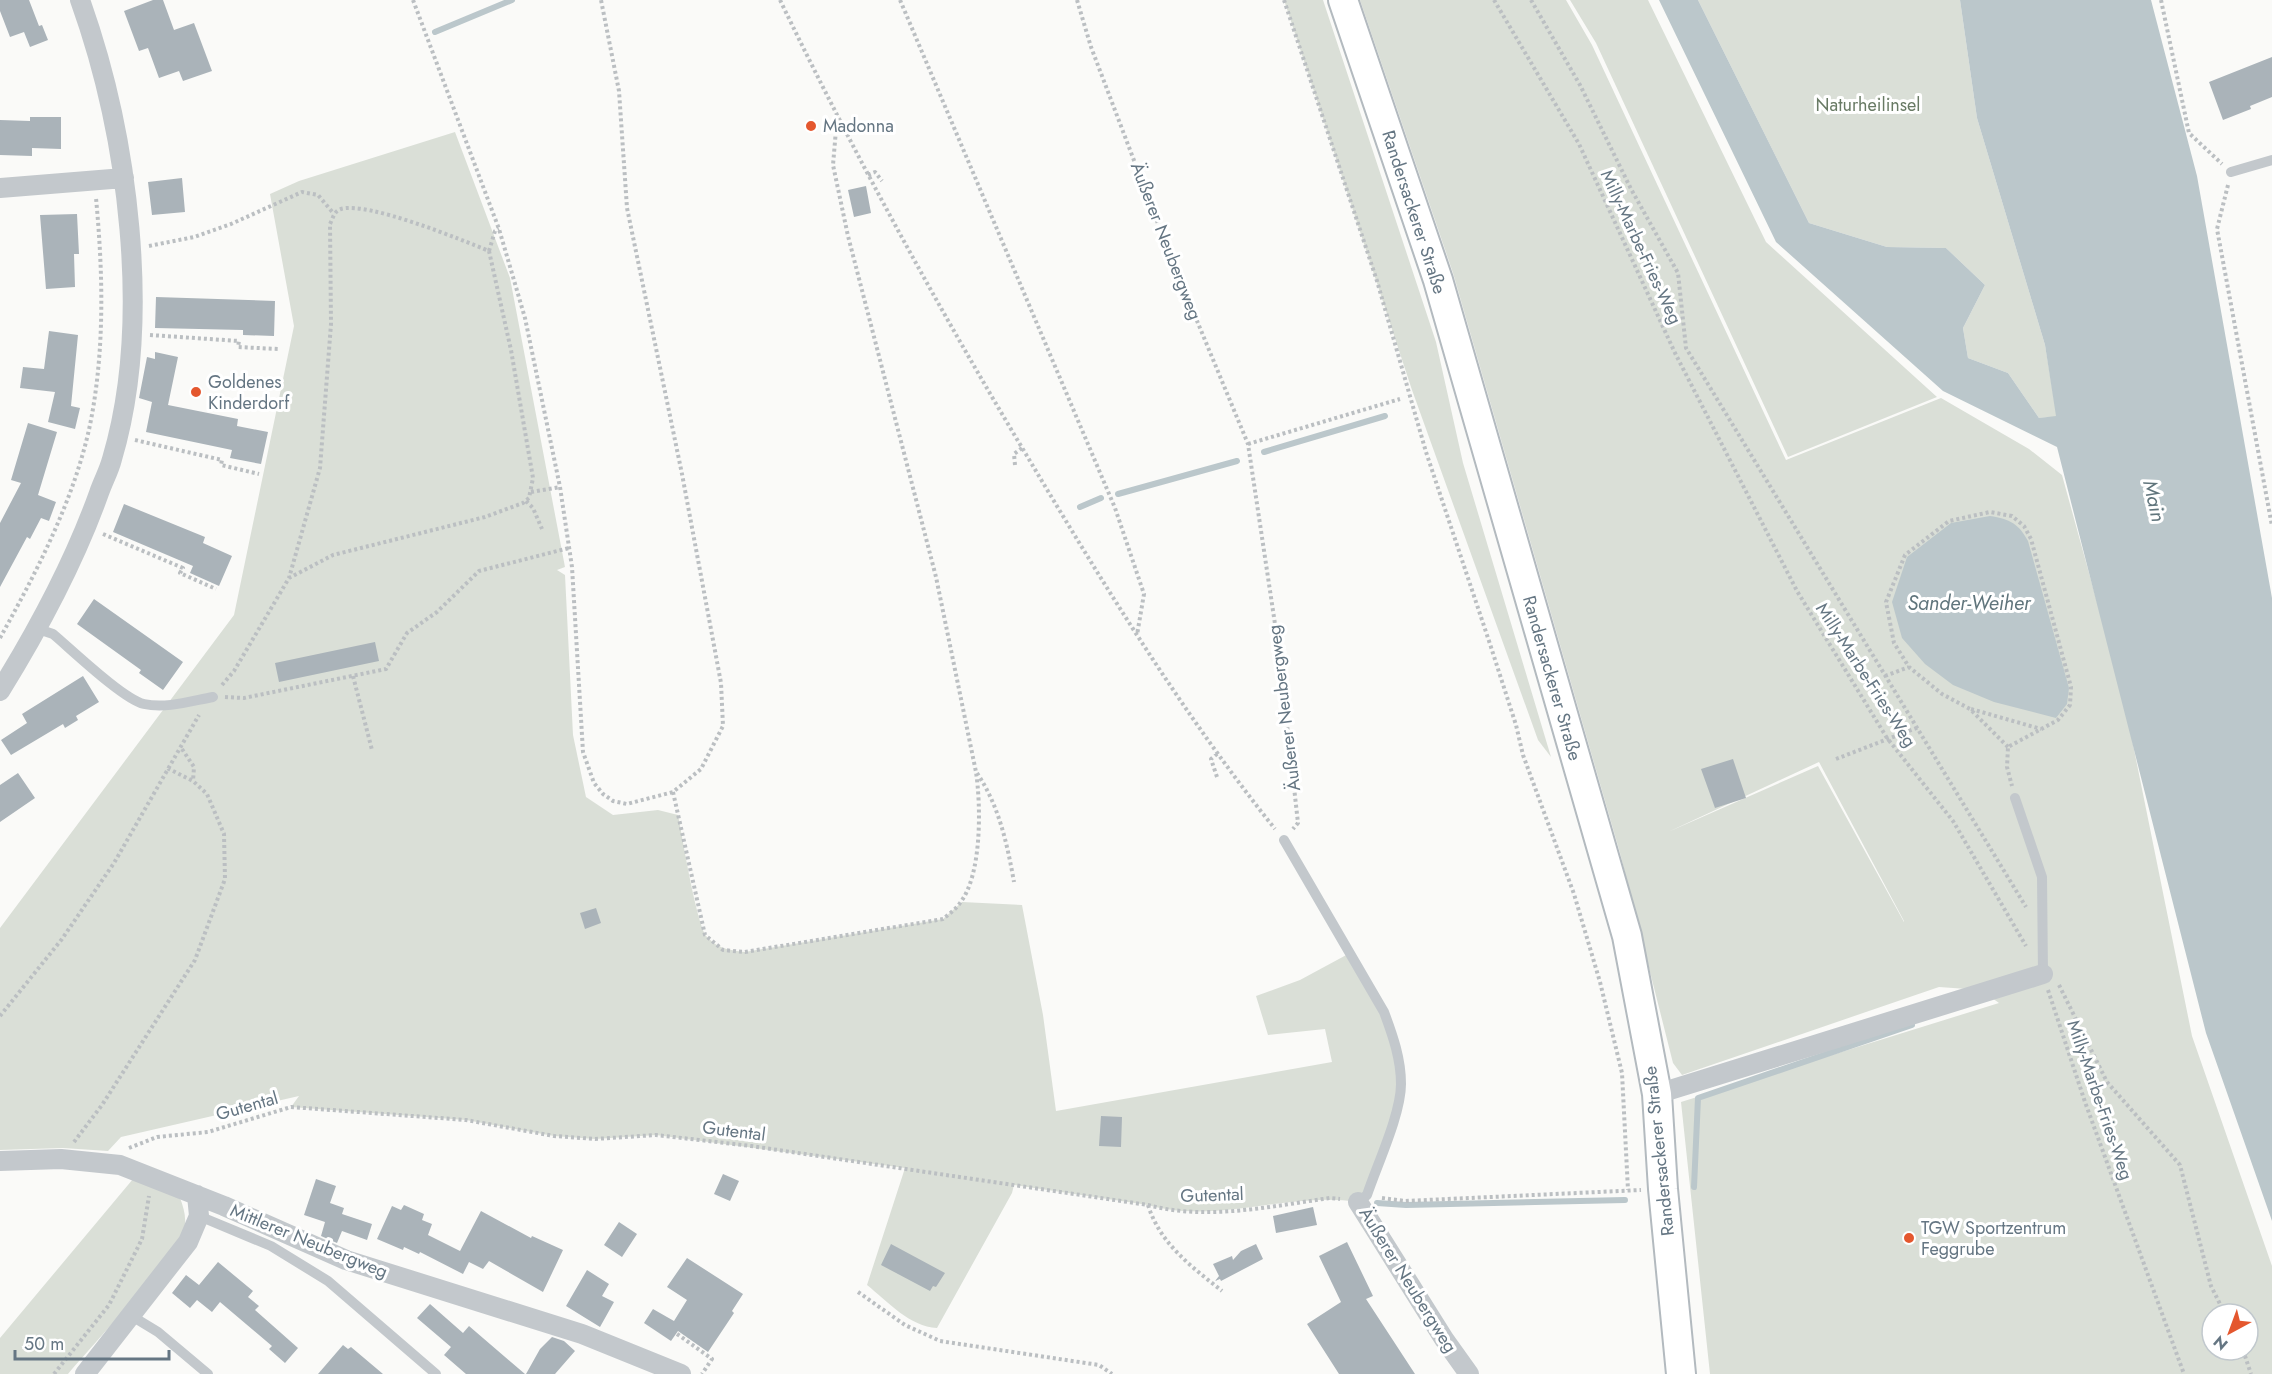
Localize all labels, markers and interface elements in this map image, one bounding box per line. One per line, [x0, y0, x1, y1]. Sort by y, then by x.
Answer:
park label: Naturheilinsel [1816, 92, 1920, 118]
place label: Madonna [823, 113, 894, 139]
marker: Madonna [804, 119, 818, 133]
street label: Randersackerer Straße [1375, 127, 1453, 297]
street label: Äußerer Neubergweg [1124, 158, 1208, 324]
street label: Milly-Marbe-Fries-Weg [1594, 166, 1688, 328]
place label: Goldenes Kinderdorf [208, 369, 290, 416]
marker: Goldenes Kinderdorf [189, 385, 203, 399]
water label: Main [2135, 477, 2173, 525]
water label: Sander-Weiher [1907, 589, 2032, 618]
street label: Randersackerer Straße [1516, 592, 1588, 764]
street label: Milly-Marbe-Fries-Weg [1809, 598, 1923, 752]
street label: Äußerer Neubergweg [1261, 624, 1307, 792]
street label: Milly-Marbe-Fries-Weg [2060, 1016, 2140, 1184]
street label: Randersackerer Straße [1637, 1065, 1681, 1237]
street label: Gutental [213, 1085, 281, 1127]
street label: Gutental [701, 1114, 767, 1148]
street label: Gutental [1180, 1181, 1244, 1209]
street label: Mittlerer Neubergweg [226, 1197, 392, 1285]
street label: Äußerer Neubergweg [1353, 1202, 1463, 1358]
place label: TGW Sportzentrum Feggrube [1921, 1215, 2066, 1262]
marker: TGW Sportzentrum Feggrube [1902, 1231, 1916, 1245]
north arrow [2200, 1302, 2260, 1362]
scale bar [15, 1323, 170, 1361]
text: N [2208, 1330, 2233, 1356]
text: 50 m [24, 1331, 64, 1357]

